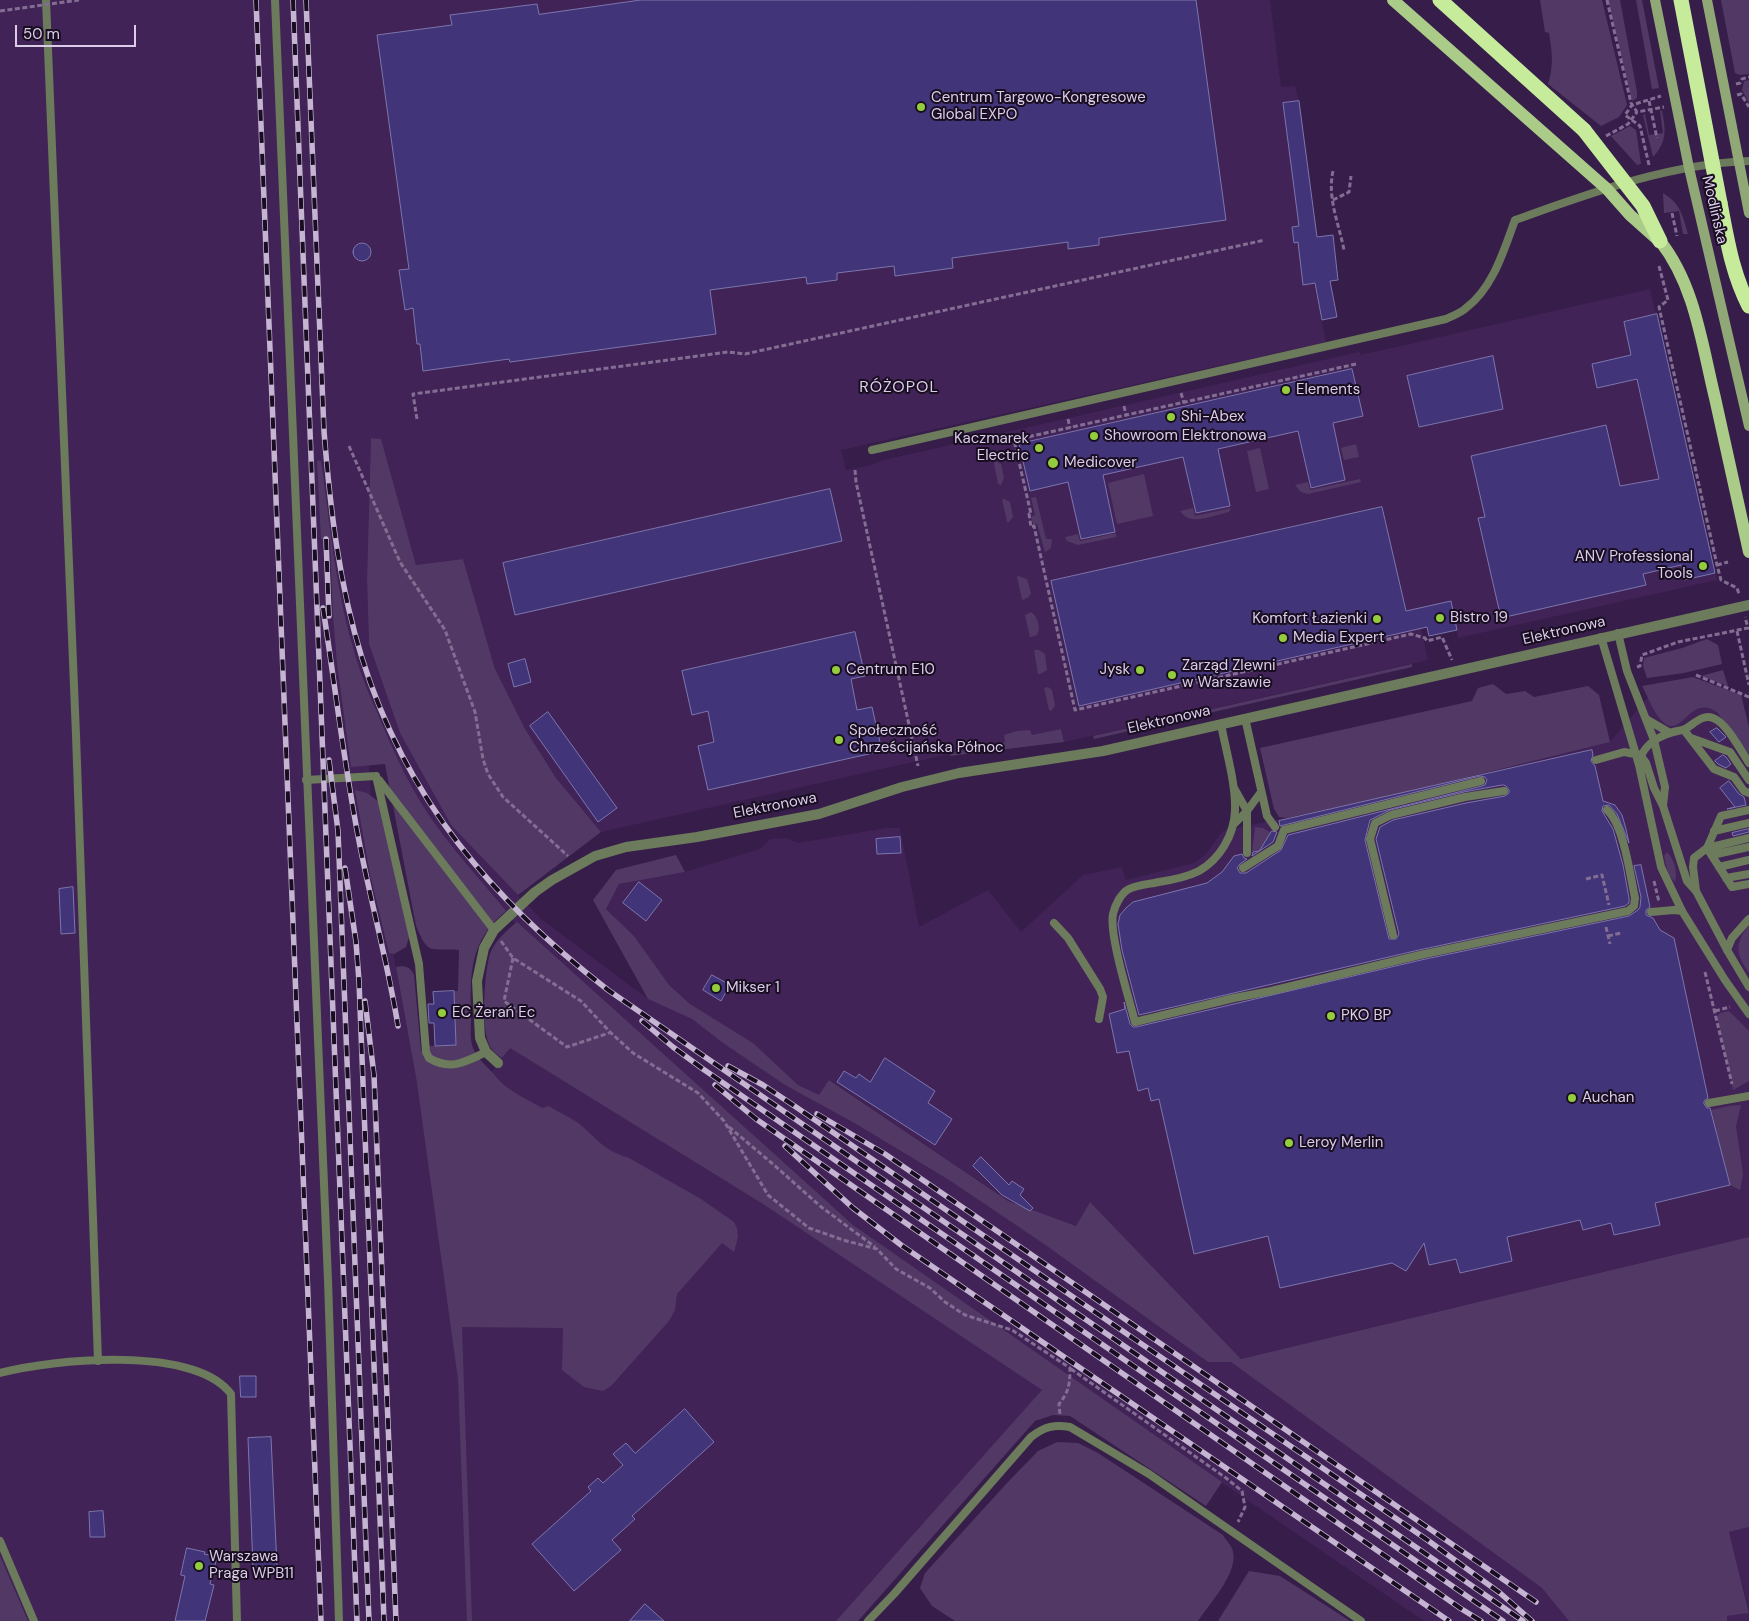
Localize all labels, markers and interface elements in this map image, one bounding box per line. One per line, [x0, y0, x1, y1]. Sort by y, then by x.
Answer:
scale bar [18, 15, 139, 47]
text: 50 m [23, 24, 60, 44]
place label: Centrum Targowo-Kongresowe Global EXPO [931, 89, 1146, 124]
marker: Centrum Targowo-Kongresowe Global EXPO [915, 101, 927, 113]
street label: Modlińska [1697, 174, 1731, 246]
district label: RÓŻOPOL [858, 378, 940, 398]
place label: Elements [1296, 381, 1360, 399]
marker: Elements [1280, 384, 1292, 396]
place label: Shi-Abex [1181, 408, 1245, 426]
marker: Shi-Abex [1165, 411, 1177, 423]
place label: Showroom Elektronowa [1104, 427, 1266, 445]
place label: Kaczmarek Electric [954, 430, 1029, 465]
marker: Showroom Elektronowa [1088, 430, 1100, 442]
marker: Kaczmarek Electric [1033, 442, 1045, 454]
place label: Medicover [1064, 454, 1137, 472]
marker: Medicover [1046, 456, 1060, 470]
place label: ANV Professional Tools [1575, 548, 1693, 583]
marker: ANV Professional Tools [1697, 560, 1709, 572]
place label: Bistro 19 [1450, 609, 1508, 627]
place label: Komfort Łazienki [1252, 610, 1367, 628]
marker: Bistro 19 [1434, 612, 1446, 624]
marker: Komfort Łazienki [1371, 613, 1383, 625]
street label: Elektronowa [1521, 613, 1607, 649]
place label: Media Expert [1293, 629, 1385, 647]
marker: Media Expert [1277, 632, 1289, 644]
place label: Zarząd Zlewni w Warszawie [1182, 657, 1276, 692]
place label: Centrum E10 [846, 661, 935, 679]
place label: Jysk [1099, 661, 1130, 679]
marker: Centrum E10 [830, 664, 842, 676]
marker: Jysk [1134, 664, 1146, 676]
marker: Zarząd Zlewni w Warszawie [1166, 669, 1178, 681]
street label: Elektronowa [1126, 702, 1212, 738]
place label: Społeczność Chrześcijańska Północ [849, 722, 1004, 757]
marker: Społeczność Chrześcijańska Północ [833, 734, 845, 746]
street label: Elektronowa [732, 789, 818, 823]
place label: Mikser 1 [726, 979, 780, 997]
marker: Mikser 1 [710, 982, 722, 994]
place label: EC Żerań Ec [452, 1004, 535, 1022]
marker: EC Żerań Ec [436, 1007, 448, 1019]
place label: PKO BP [1341, 1007, 1391, 1025]
marker: PKO BP [1325, 1010, 1337, 1022]
place label: Auchan [1582, 1089, 1634, 1107]
marker: Auchan [1566, 1092, 1578, 1104]
place label: Leroy Merlin [1299, 1134, 1383, 1152]
marker: Leroy Merlin [1283, 1137, 1295, 1149]
place label: Warszawa Praga WPB11 [209, 1548, 294, 1583]
marker: Warszawa Praga WPB11 [193, 1560, 205, 1572]

